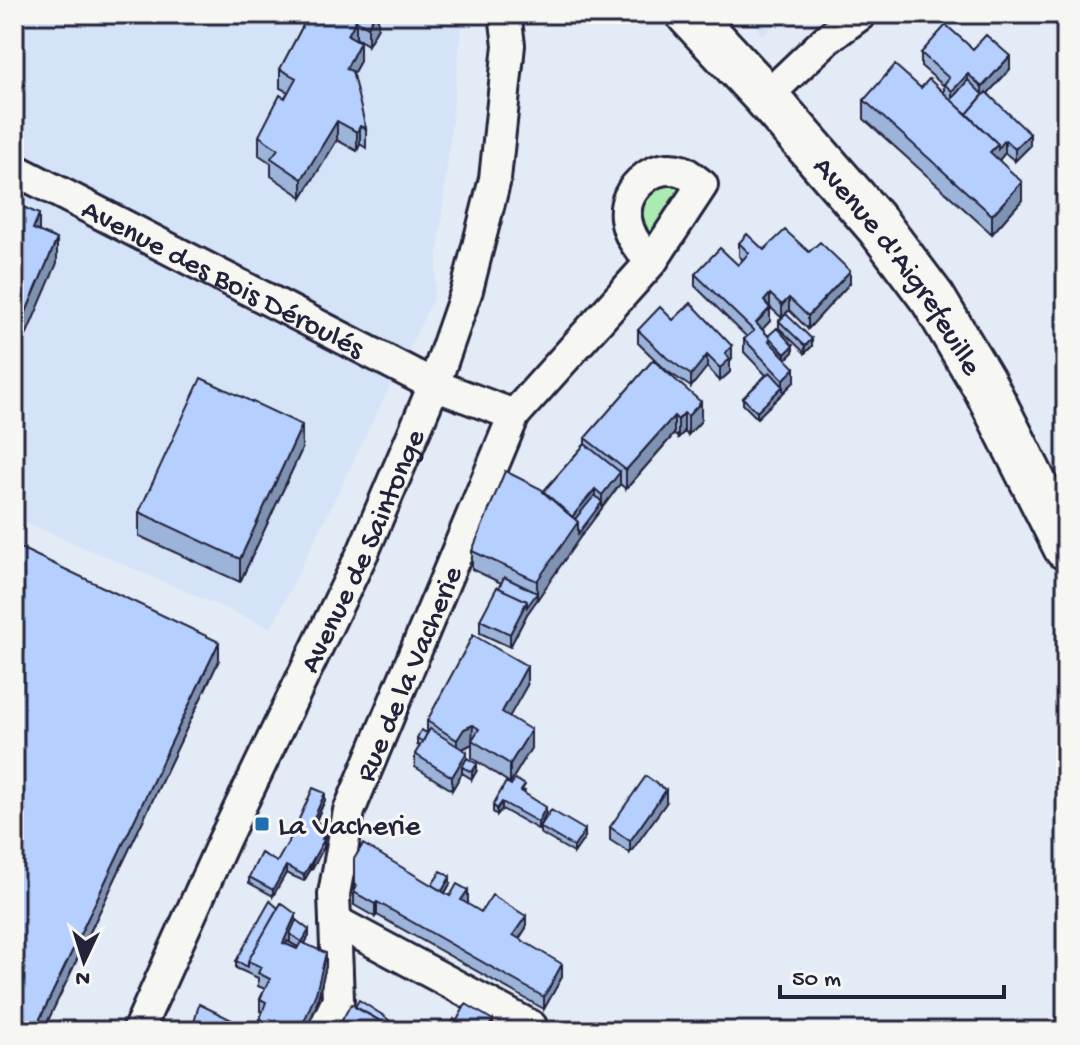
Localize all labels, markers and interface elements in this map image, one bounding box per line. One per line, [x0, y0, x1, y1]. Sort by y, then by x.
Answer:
street label: Avenue d'Aigrefeuille [804, 151, 988, 383]
street label: Avenue des Bois Déroulés [75, 194, 370, 368]
street label: Avenue de Saintonge [294, 425, 435, 680]
street label: Rue de la Vacherie [350, 561, 473, 788]
place label: La Vacherie [278, 811, 421, 846]
marker: La Vacherie [253, 815, 271, 833]
north arrow [44, 921, 124, 1001]
scale bar [780, 949, 1004, 999]
text: N [75, 963, 91, 990]
text: 50 m [792, 966, 841, 995]

